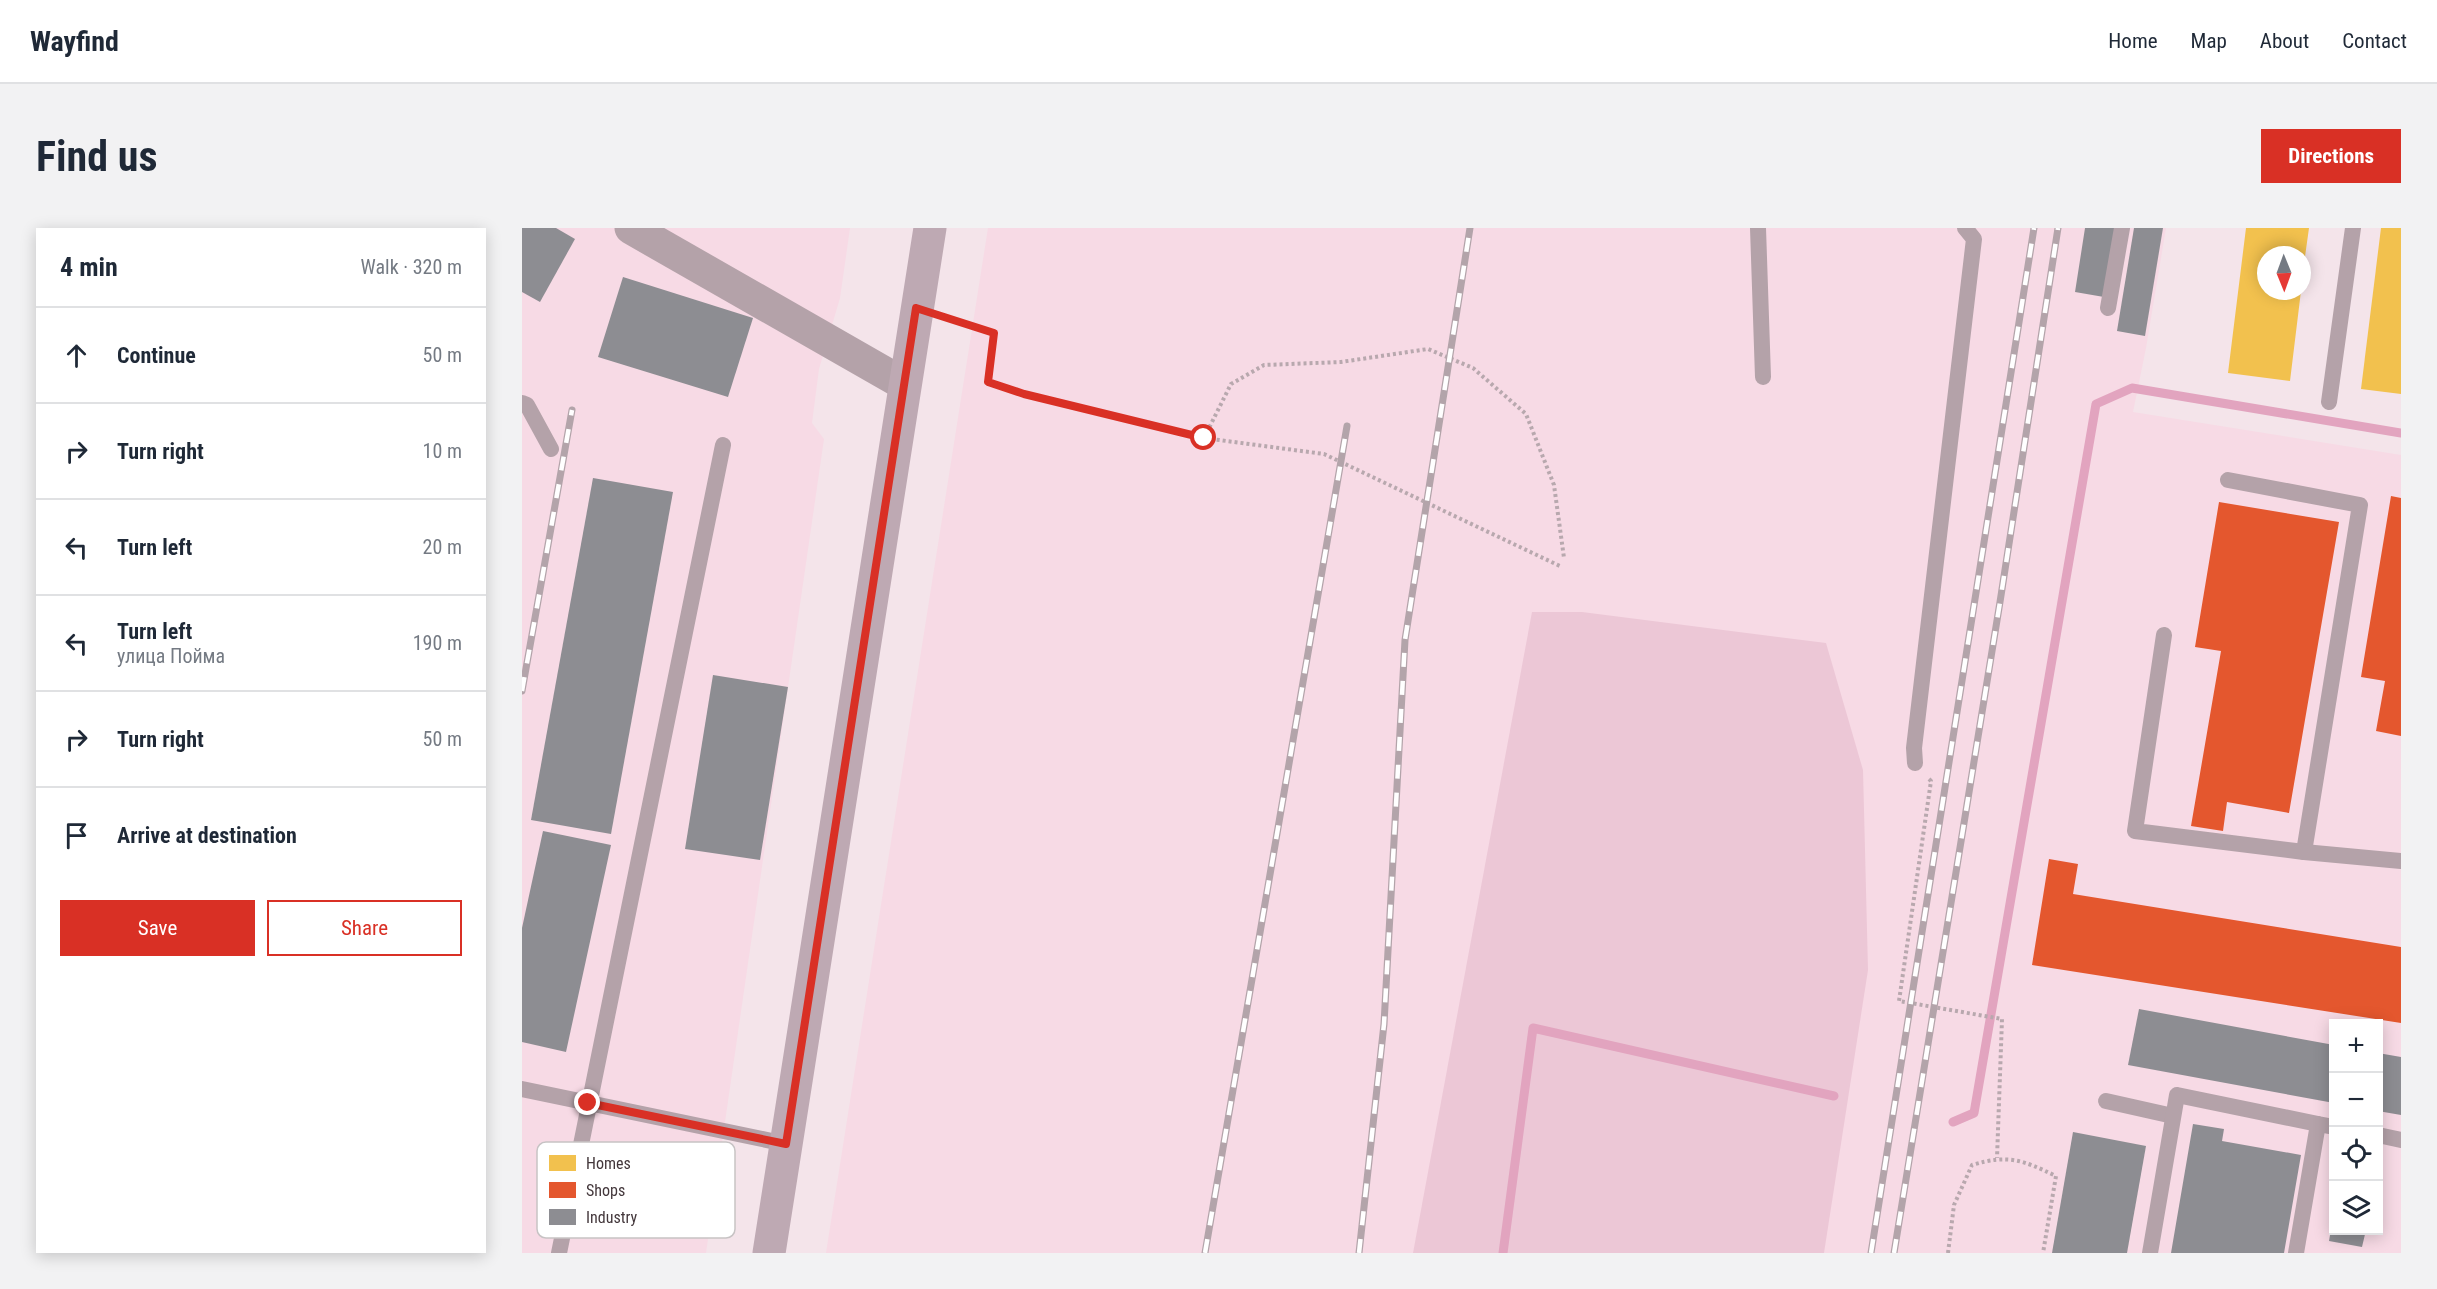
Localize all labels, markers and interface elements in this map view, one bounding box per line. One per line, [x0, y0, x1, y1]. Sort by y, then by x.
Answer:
text: Wayfind [30, 25, 119, 58]
text: Home [2108, 29, 2158, 53]
text: Map [2191, 29, 2227, 53]
text: About [2260, 29, 2309, 53]
text: Contact [2342, 29, 2407, 53]
button: Directions [2261, 129, 2401, 183]
text: Find us [36, 132, 157, 181]
north arrow [2257, 246, 2311, 300]
text: 4 min [60, 252, 118, 282]
text: Walk · 320 m [361, 255, 462, 279]
icon: ahead [60, 339, 93, 372]
text: Continue [117, 343, 196, 368]
text: 50 m [423, 343, 462, 367]
route start [1190, 424, 1216, 450]
icon: right [60, 435, 93, 468]
text: Turn right [117, 439, 204, 464]
text: 10 m [423, 439, 462, 463]
icon: left [60, 531, 93, 564]
text: Turn left [117, 535, 192, 560]
text: 20 m [423, 535, 462, 559]
text: Turn left [117, 619, 192, 644]
icon: left [60, 627, 93, 660]
text: 190 m [413, 631, 462, 655]
text: улица Пойма [117, 644, 225, 668]
icon: right [60, 723, 93, 756]
text: Turn right [117, 727, 204, 752]
text: 50 m [423, 727, 462, 751]
icon: arrive [60, 819, 93, 852]
text: Arrive at destination [117, 823, 297, 848]
button: Save [60, 900, 255, 956]
button: Share [267, 900, 462, 956]
map controls [2329, 1019, 2383, 1235]
button: + [2329, 1019, 2383, 1073]
button: − [2329, 1073, 2383, 1127]
route end [574, 1089, 600, 1115]
button: locate [2329, 1127, 2383, 1181]
legend [537, 1142, 735, 1238]
text: Homes [586, 1154, 631, 1173]
text: Shops [586, 1181, 625, 1200]
button: layers [2329, 1181, 2383, 1235]
text: Industry [586, 1208, 637, 1227]

